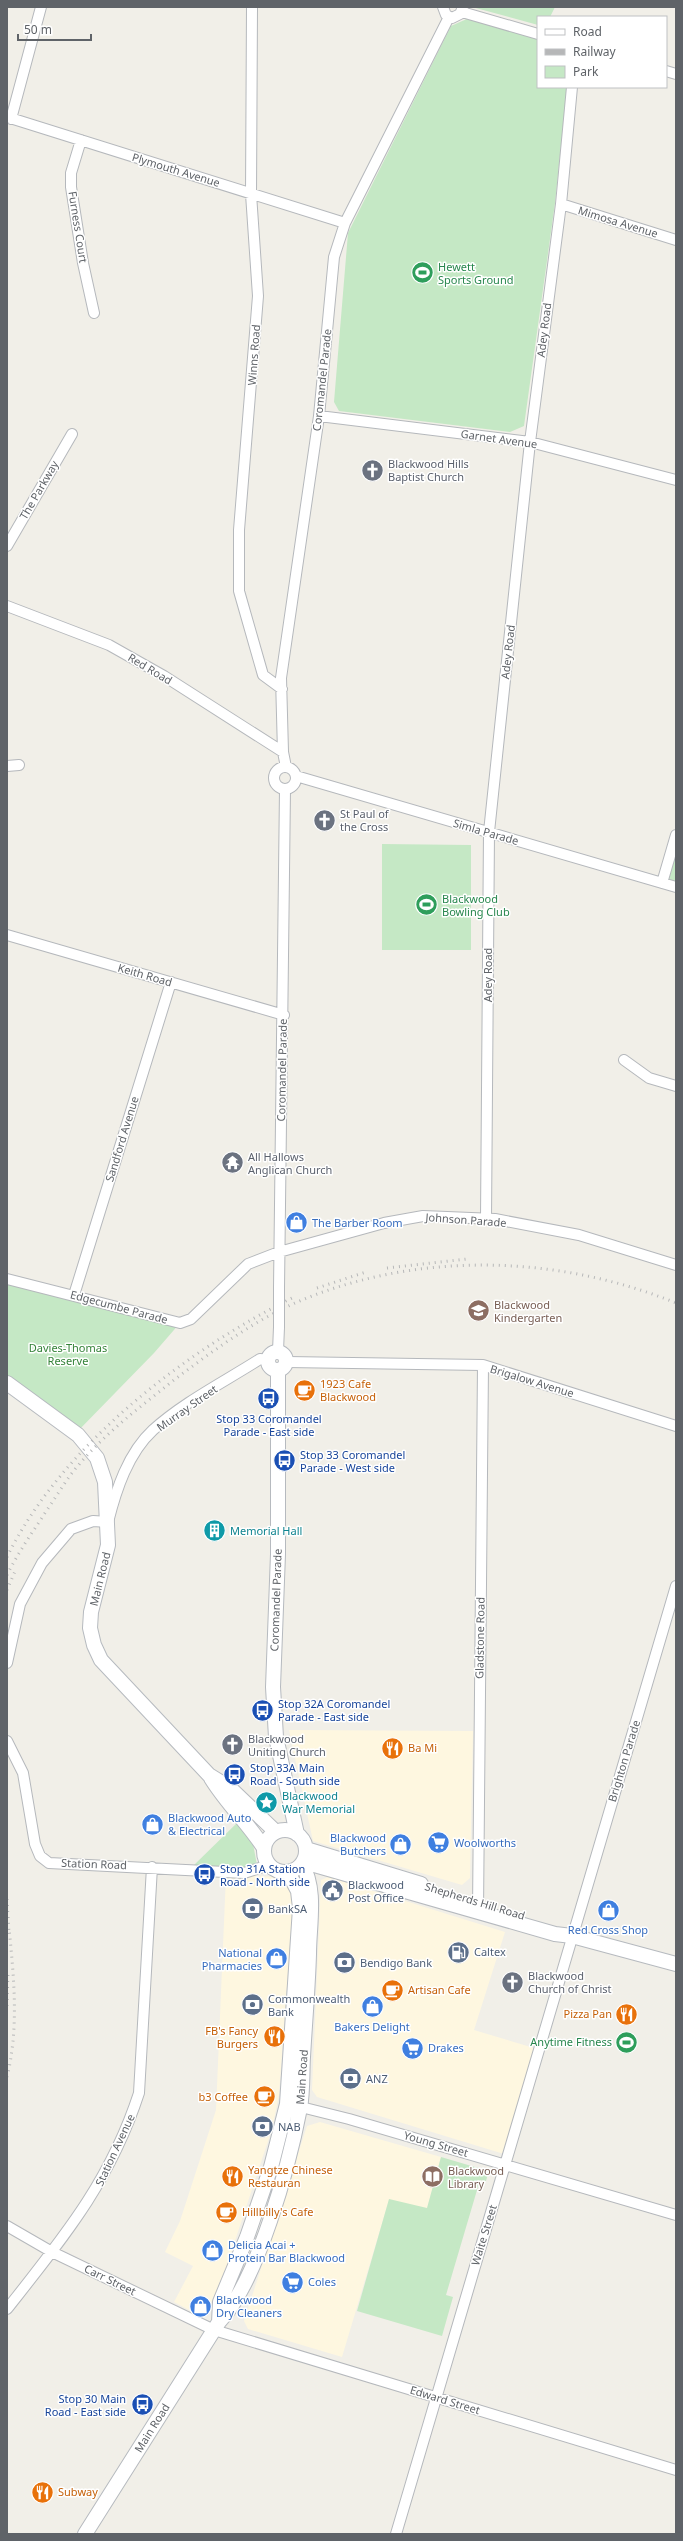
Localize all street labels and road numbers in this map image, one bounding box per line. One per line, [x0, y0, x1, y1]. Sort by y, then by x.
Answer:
street label: Plymouth Avenue [130, 149, 222, 190]
street label: Furness Court [65, 190, 92, 264]
street label: Mimosa Avenue [576, 202, 660, 241]
street label: Adey Road [533, 302, 554, 358]
street label: Winns Road [244, 324, 263, 386]
street label: Coromandel Parade [309, 328, 334, 432]
street label: Garnet Avenue [460, 426, 538, 451]
street label: The Parkway [16, 457, 62, 522]
street label: Adey Road [497, 624, 518, 680]
street label: Red Road [125, 649, 175, 688]
street label: Simla Parade [452, 815, 521, 848]
street label: Adey Road [480, 948, 495, 1002]
street label: Keith Road [116, 960, 174, 989]
street label: Coromandel Parade [273, 1018, 290, 1122]
street label: Sandford Avenue [101, 1094, 142, 1183]
street label: Johnson Parade [424, 1209, 507, 1230]
street label: Edgecumbe Parade [69, 1286, 170, 1327]
street label: Brigalow Avenue [488, 1361, 576, 1400]
street label: Murray Street [153, 1381, 220, 1434]
street label: Coromandel Parade [266, 1548, 285, 1652]
street label: Main Road [86, 1550, 113, 1607]
street label: Gladstone Road [471, 1597, 488, 1679]
street label: Brighton Parade [604, 1718, 643, 1804]
street label: Station Road [61, 1855, 127, 1872]
street label: Shepherds Hill Road [423, 1878, 527, 1923]
street label: Main Road [292, 2049, 311, 2105]
street label: Station Avenue [91, 2111, 138, 2188]
street label: Young Street [402, 2127, 470, 2160]
street label: Waite Street [467, 2203, 500, 2267]
street label: Carr Street [82, 2261, 139, 2299]
street label: Edward Street [408, 2382, 482, 2417]
street label: Main Road [131, 2400, 173, 2455]

